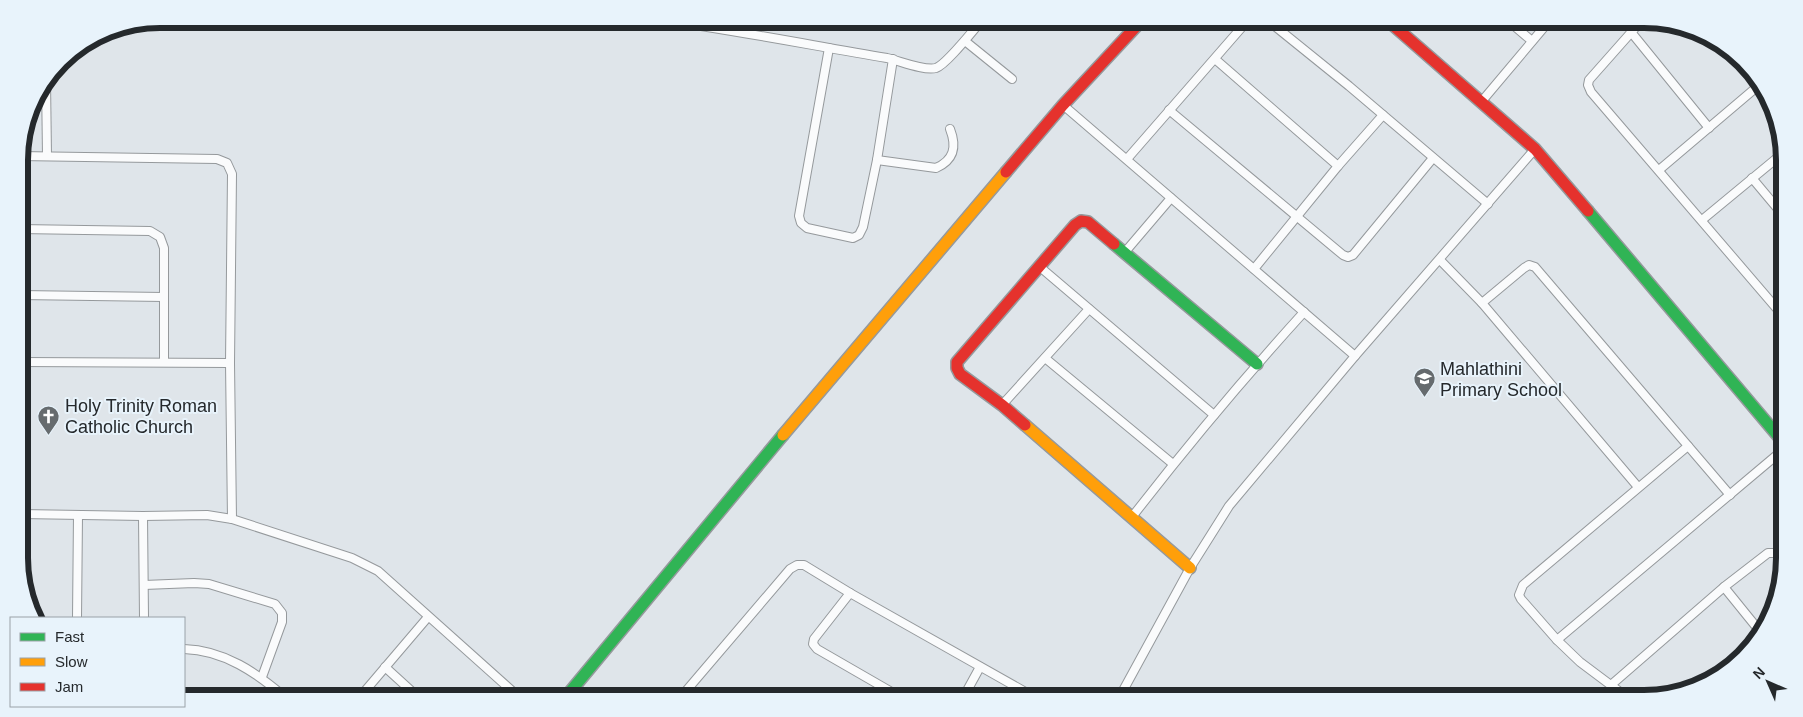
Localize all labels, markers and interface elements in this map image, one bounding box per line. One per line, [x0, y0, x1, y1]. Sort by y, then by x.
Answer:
place label: Mahlathini Primary School [1440, 359, 1562, 400]
school or university icon: Mahlathini Primary School [1412, 367, 1436, 398]
place label: Holy Trinity Roman Catholic Church [65, 396, 217, 437]
church icon: Holy Trinity Roman Catholic Church [37, 404, 61, 435]
legend [10, 617, 185, 707]
text: Fast [55, 628, 85, 645]
text: Slow [55, 653, 88, 670]
north arrow [1743, 657, 1793, 707]
text: N [1750, 664, 1768, 682]
text: Jam [55, 678, 83, 695]

